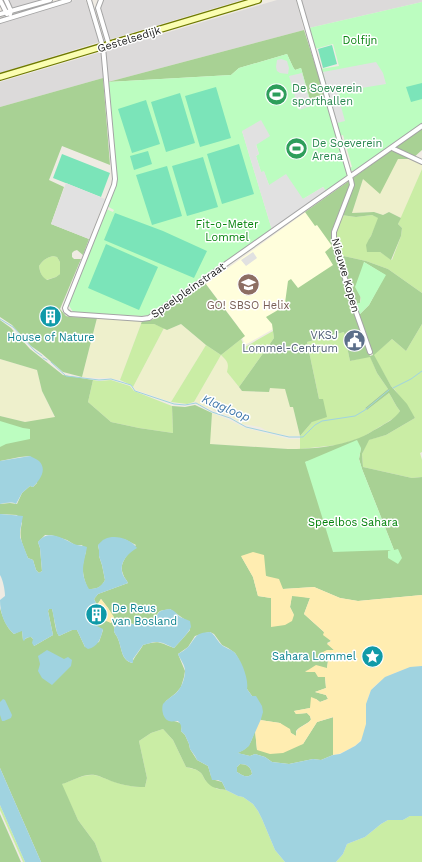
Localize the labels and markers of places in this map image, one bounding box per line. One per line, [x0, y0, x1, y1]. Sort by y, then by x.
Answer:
sports icon: De Soeverein sporthallen [263, 81, 289, 107]
place label: De Soeverein sporthallen [292, 82, 362, 108]
sports icon: De Soeverein Arena [283, 136, 309, 162]
place label: De Soeverein Arena [312, 137, 382, 163]
school or university icon: GO! SBSO Helix [235, 272, 261, 298]
place label: GO! SBSO Helix [207, 299, 289, 312]
building icon: House of Nature [38, 304, 64, 330]
public building icon: VKSJ Lommel-Centrum [341, 328, 367, 354]
place label: VKSJ Lommel-Centrum [242, 329, 338, 355]
place label: House of Nature [7, 331, 95, 344]
building icon: De Reus van Bosland [83, 601, 109, 627]
place label: De Reus van Bosland [112, 602, 177, 628]
place icon: Sahara Lommel [359, 643, 385, 669]
place label: Sahara Lommel [272, 650, 357, 663]

